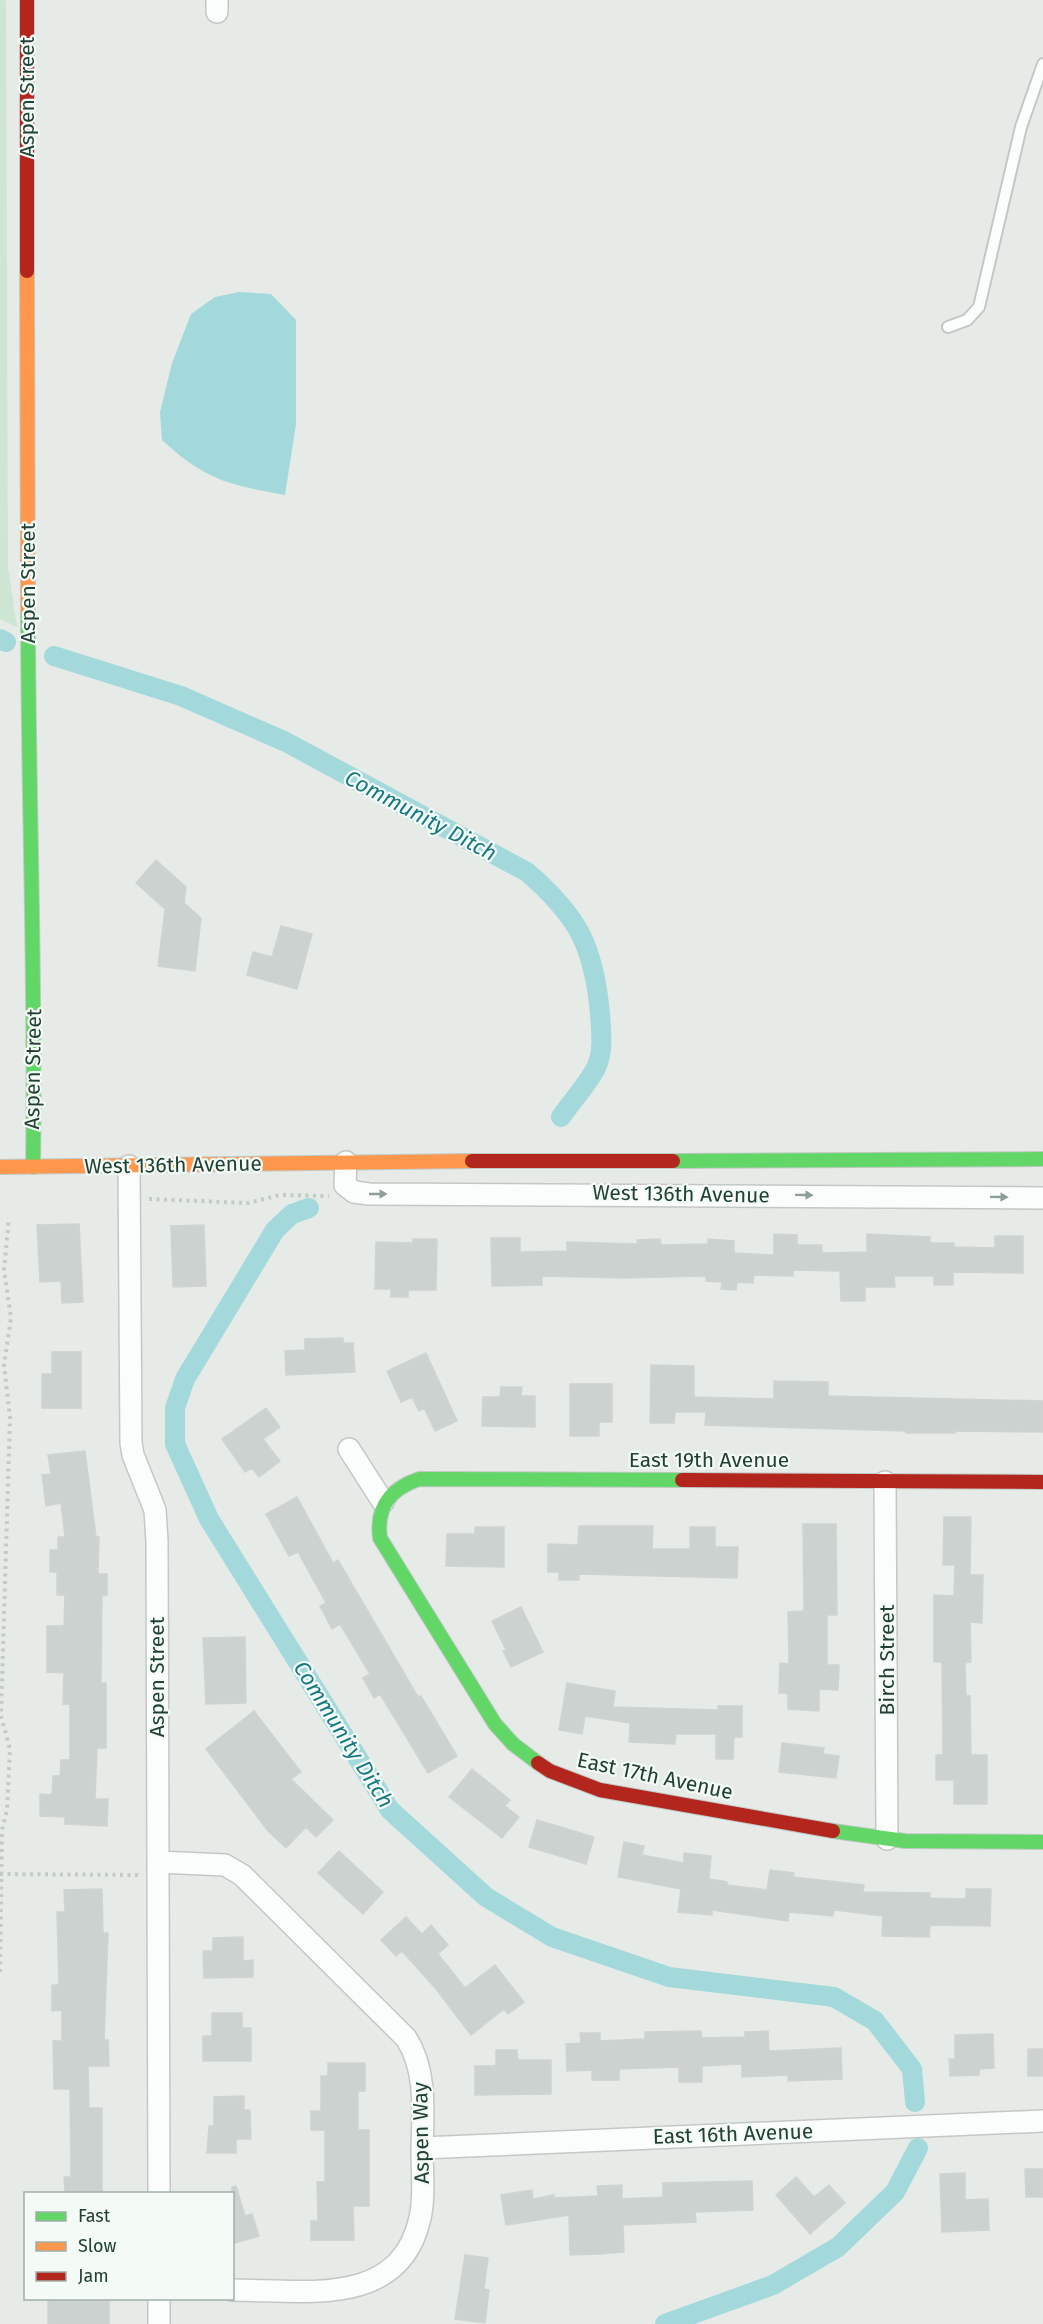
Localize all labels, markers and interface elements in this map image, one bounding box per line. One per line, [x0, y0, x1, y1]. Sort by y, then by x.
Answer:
street label: Aspen Street [14, 36, 40, 157]
street label: Aspen Street [15, 522, 41, 643]
water label: Community Ditch [340, 764, 501, 867]
street label: Aspen Street [19, 1008, 47, 1130]
street label: West 136th Avenue [84, 1150, 262, 1180]
street label: West 136th Avenue [592, 1179, 770, 1209]
one-way arrow [368, 1189, 387, 1199]
one-way arrow [794, 1191, 813, 1200]
one-way arrow [989, 1192, 1008, 1202]
street label: East 19th Avenue [629, 1447, 789, 1473]
street label: Birch Street [874, 1604, 900, 1716]
street label: Aspen Street [144, 1616, 170, 1737]
water label: Community Ditch [288, 1656, 400, 1813]
street label: East 17th Avenue [575, 1747, 735, 1805]
street label: Aspen Way [407, 2081, 435, 2184]
street label: East 16th Avenue [652, 2118, 814, 2150]
legend [24, 2192, 234, 2300]
text: Fast [78, 2205, 111, 2227]
text: Slow [78, 2235, 117, 2257]
text: Jam [78, 2265, 109, 2287]

